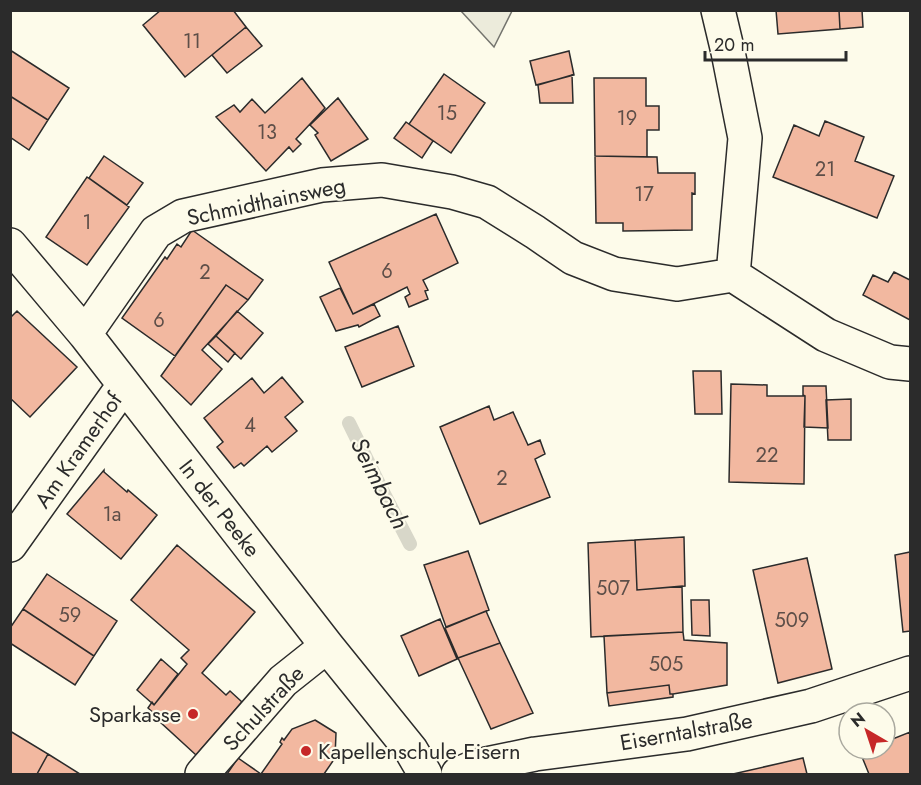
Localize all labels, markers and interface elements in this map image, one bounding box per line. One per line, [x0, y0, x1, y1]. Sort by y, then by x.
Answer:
scale bar [705, 24, 846, 62]
house number: 11 [183, 27, 201, 56]
text: 20 m [714, 32, 754, 58]
house number: 15 [437, 99, 457, 128]
house number: 19 [617, 104, 637, 133]
house number: 13 [257, 118, 277, 147]
house number: 21 [815, 155, 835, 184]
street label: Schmidthainsweg [184, 169, 348, 233]
house number: 17 [634, 180, 654, 209]
house number: 1 [83, 208, 92, 237]
house number: 6 [381, 257, 393, 286]
house number: 2 [199, 258, 211, 287]
house number: 6 [153, 306, 165, 335]
street label: Am Kramerhof [26, 385, 130, 514]
house number: 4 [244, 411, 256, 440]
water label: Seimbach [342, 431, 418, 535]
house number: 22 [756, 441, 778, 470]
street label: In der Peeke [172, 452, 268, 564]
house number: 2 [496, 464, 508, 493]
house number: 1a [103, 500, 121, 529]
house number: 507 [596, 574, 630, 603]
house number: 59 [59, 601, 81, 630]
house number: 509 [775, 606, 809, 635]
house number: 505 [649, 650, 683, 679]
street label: Schulstraße [215, 658, 311, 758]
place label: Sparkasse [89, 698, 181, 730]
north arrow [837, 701, 897, 761]
street label: Eiserntalstraße [617, 704, 755, 758]
marker: Sparkasse [186, 707, 200, 721]
text: N [846, 707, 870, 733]
place label: Kapellenschule Eisern [318, 735, 520, 767]
marker: Kapellenschule Eisern [299, 744, 313, 758]

